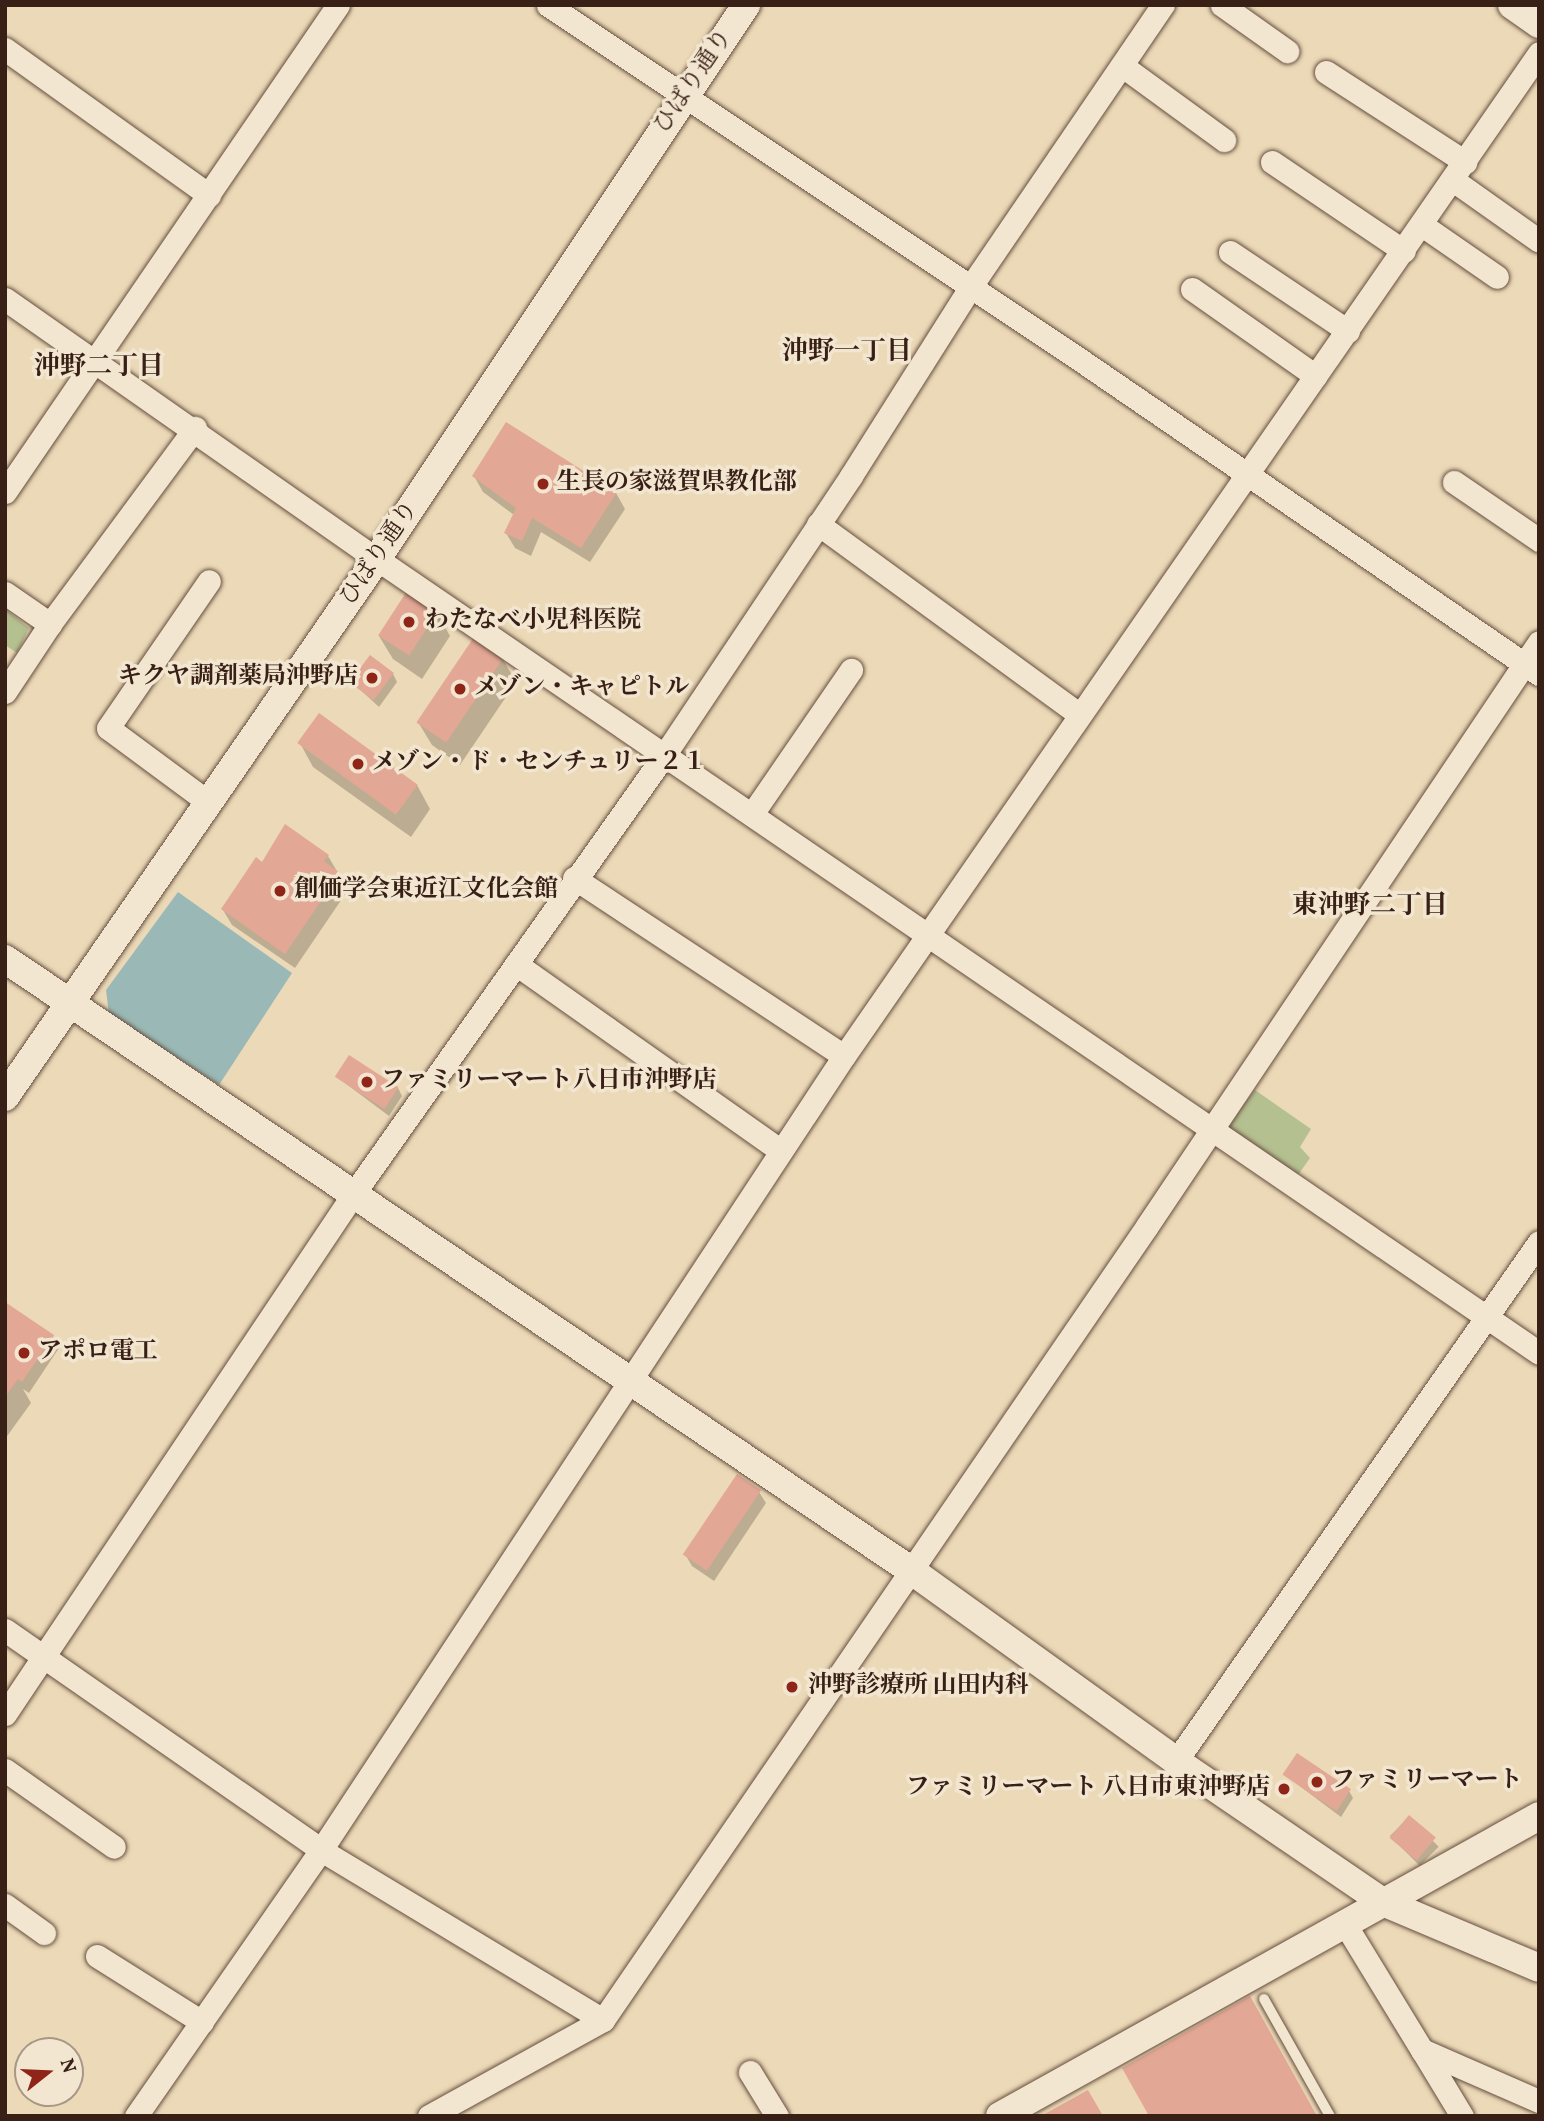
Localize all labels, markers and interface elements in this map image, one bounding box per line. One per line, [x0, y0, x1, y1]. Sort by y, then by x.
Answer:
street label: ひばり通り [649, 24, 739, 140]
district label: 沖野一丁目 [782, 337, 912, 369]
district label: 沖野二丁目 [34, 352, 164, 384]
place label: 生長の家滋賀県教化部 [557, 470, 797, 498]
marker: 生長の家滋賀県教化部 [535, 476, 551, 492]
street label: ひばり通り [335, 496, 425, 612]
place label: わたなべ小児科医院 [425, 608, 641, 636]
marker: わたなべ小児科医院 [399, 612, 419, 632]
place label: キクヤ調剤薬局沖野店 [118, 664, 358, 692]
marker: キクヤ調剤薬局沖野店 [364, 670, 380, 686]
place label: メゾン・キャピトル [474, 675, 690, 703]
marker: メゾン・キャピトル [452, 681, 468, 697]
place label: メゾン・ド・センチュリー２１ [372, 750, 708, 778]
marker: メゾン・ド・センチュリー２１ [350, 756, 366, 772]
place label: 創価学会東近江文化会館 [294, 877, 558, 905]
marker: 創価学会東近江文化会館 [272, 883, 288, 899]
district label: 東沖野二丁目 [1292, 891, 1448, 923]
place label: ファミリーマート八日市沖野店 [381, 1068, 717, 1096]
marker: ファミリーマート八日市沖野店 [359, 1074, 375, 1090]
place label: アポロ電工 [38, 1339, 158, 1367]
marker: アポロ電工 [16, 1345, 32, 1361]
place label: 沖野診療所 山田内科 [808, 1673, 1029, 1701]
marker: 沖野診療所 山田内科 [782, 1677, 802, 1697]
place label: ファミリーマート [1331, 1768, 1523, 1796]
marker: ファミリーマート [1309, 1774, 1325, 1790]
place label: ファミリーマート 八日市東沖野店 [905, 1775, 1270, 1803]
marker: ファミリーマート 八日市東沖野店 [1276, 1781, 1292, 1797]
north arrow [14, 2037, 84, 2107]
text: N [53, 2056, 82, 2077]

